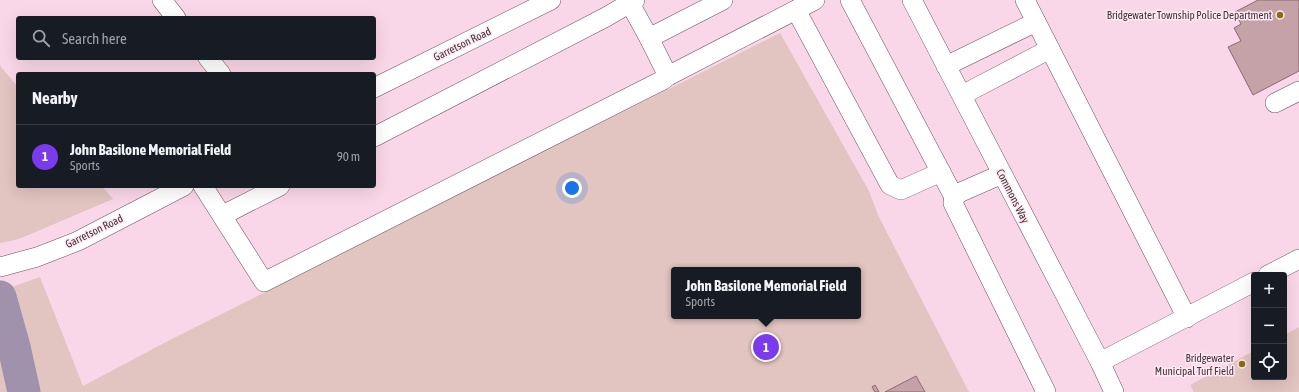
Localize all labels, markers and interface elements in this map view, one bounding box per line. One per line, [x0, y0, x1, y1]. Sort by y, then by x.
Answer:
place label: Bridgewater Township Police Department [1107, 9, 1272, 21]
marker: Bridgewater Township Police Department [1275, 10, 1285, 20]
search box [16, 16, 376, 60]
street label: Garretson Road [431, 25, 493, 63]
icon: search [30, 27, 52, 49]
text: Search here [62, 30, 127, 47]
text: Nearby [32, 88, 78, 108]
text: John Basilone Memorial Field [70, 141, 231, 158]
text: 1 [42, 149, 48, 164]
text: 90 m [337, 149, 360, 164]
text: Sports [70, 158, 100, 173]
street label: Commons Way [994, 167, 1032, 225]
your location [562, 178, 582, 198]
street label: Garretson Road [63, 212, 125, 250]
popup [671, 267, 861, 319]
map controls [1251, 272, 1287, 380]
button: + [1251, 272, 1287, 308]
text: John Basilone Memorial Field [685, 277, 847, 294]
text: Sports [685, 294, 715, 309]
button: − [1251, 308, 1287, 344]
pin: 1 [753, 332, 779, 362]
button: locate [1251, 344, 1287, 380]
place label: Bridgewater Municipal Turf Field [1155, 352, 1235, 377]
marker: Bridgewater Municipal Turf Field [1237, 359, 1247, 369]

